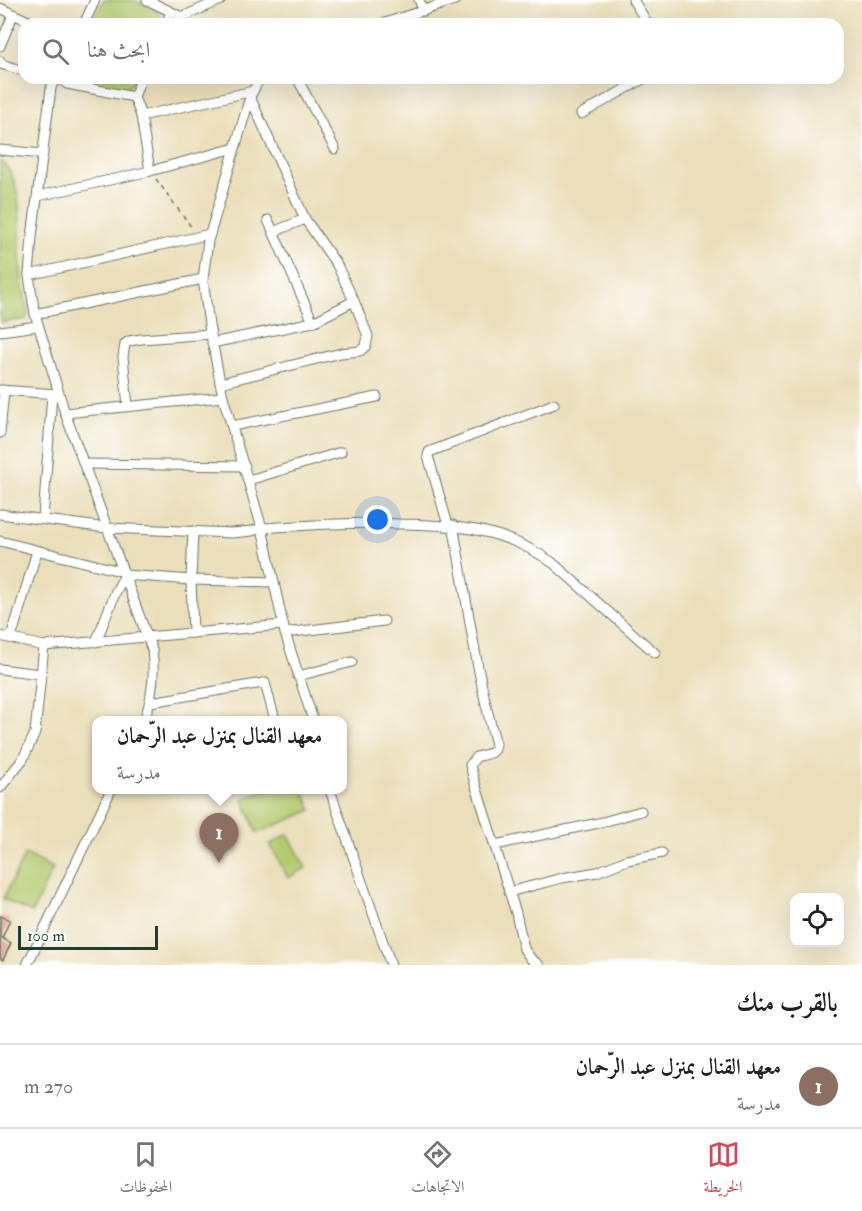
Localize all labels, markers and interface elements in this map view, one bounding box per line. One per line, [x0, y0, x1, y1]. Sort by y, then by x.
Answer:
search box [18, 18, 844, 84]
icon: search [39, 35, 72, 68]
text: ابحث هنا [87, 36, 150, 64]
your location [363, 505, 392, 534]
popup [92, 716, 347, 794]
text: معهد القنال بمنزل عبد الرّحمان [117, 722, 322, 750]
text: مدرسة [117, 760, 161, 785]
pin: 1 [200, 814, 238, 863]
map controls [790, 893, 844, 947]
button: locate [790, 893, 844, 947]
scale bar [18, 923, 158, 950]
text: 100 m [27, 926, 65, 946]
text: بالقرب منك [736, 987, 838, 1019]
text: معهد القنال بمنزل عبد الرّحمان [575, 1053, 781, 1081]
text: 270 m [24, 1074, 73, 1099]
text: 1 [815, 1074, 822, 1099]
text: مدرسة [737, 1091, 781, 1116]
tab: المحفوظات [120, 1138, 172, 1202]
tab: الاتجاهات [411, 1138, 465, 1202]
tab: الخريطة [704, 1138, 743, 1202]

